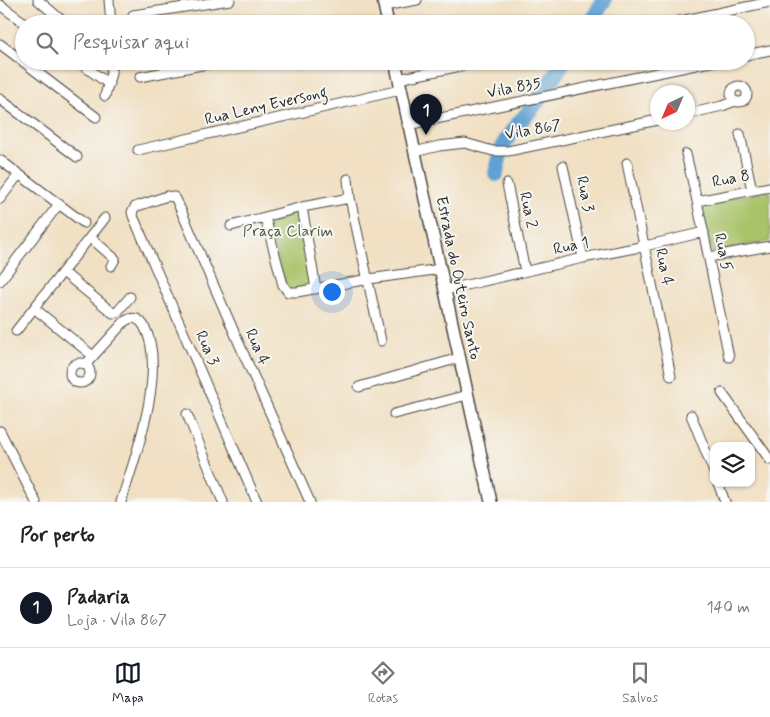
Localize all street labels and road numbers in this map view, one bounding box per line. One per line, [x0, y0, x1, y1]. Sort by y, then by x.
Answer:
street label: Vila 835 [485, 72, 543, 104]
street label: Rua Leny Eversong [203, 82, 330, 131]
street label: Vila 867 [503, 115, 563, 145]
street label: Rua 8 [710, 165, 752, 193]
street label: Rua 3 [571, 174, 599, 214]
street label: Rua 2 [514, 190, 542, 230]
street label: Estrada do Outeiro Santo [430, 194, 486, 362]
street label: Rua 5 [709, 231, 737, 273]
street label: Rua 1 [551, 232, 591, 260]
street label: Rua 4 [650, 246, 678, 288]
street label: Rua 4 [240, 325, 274, 369]
street label: Rua 3 [190, 327, 224, 369]

